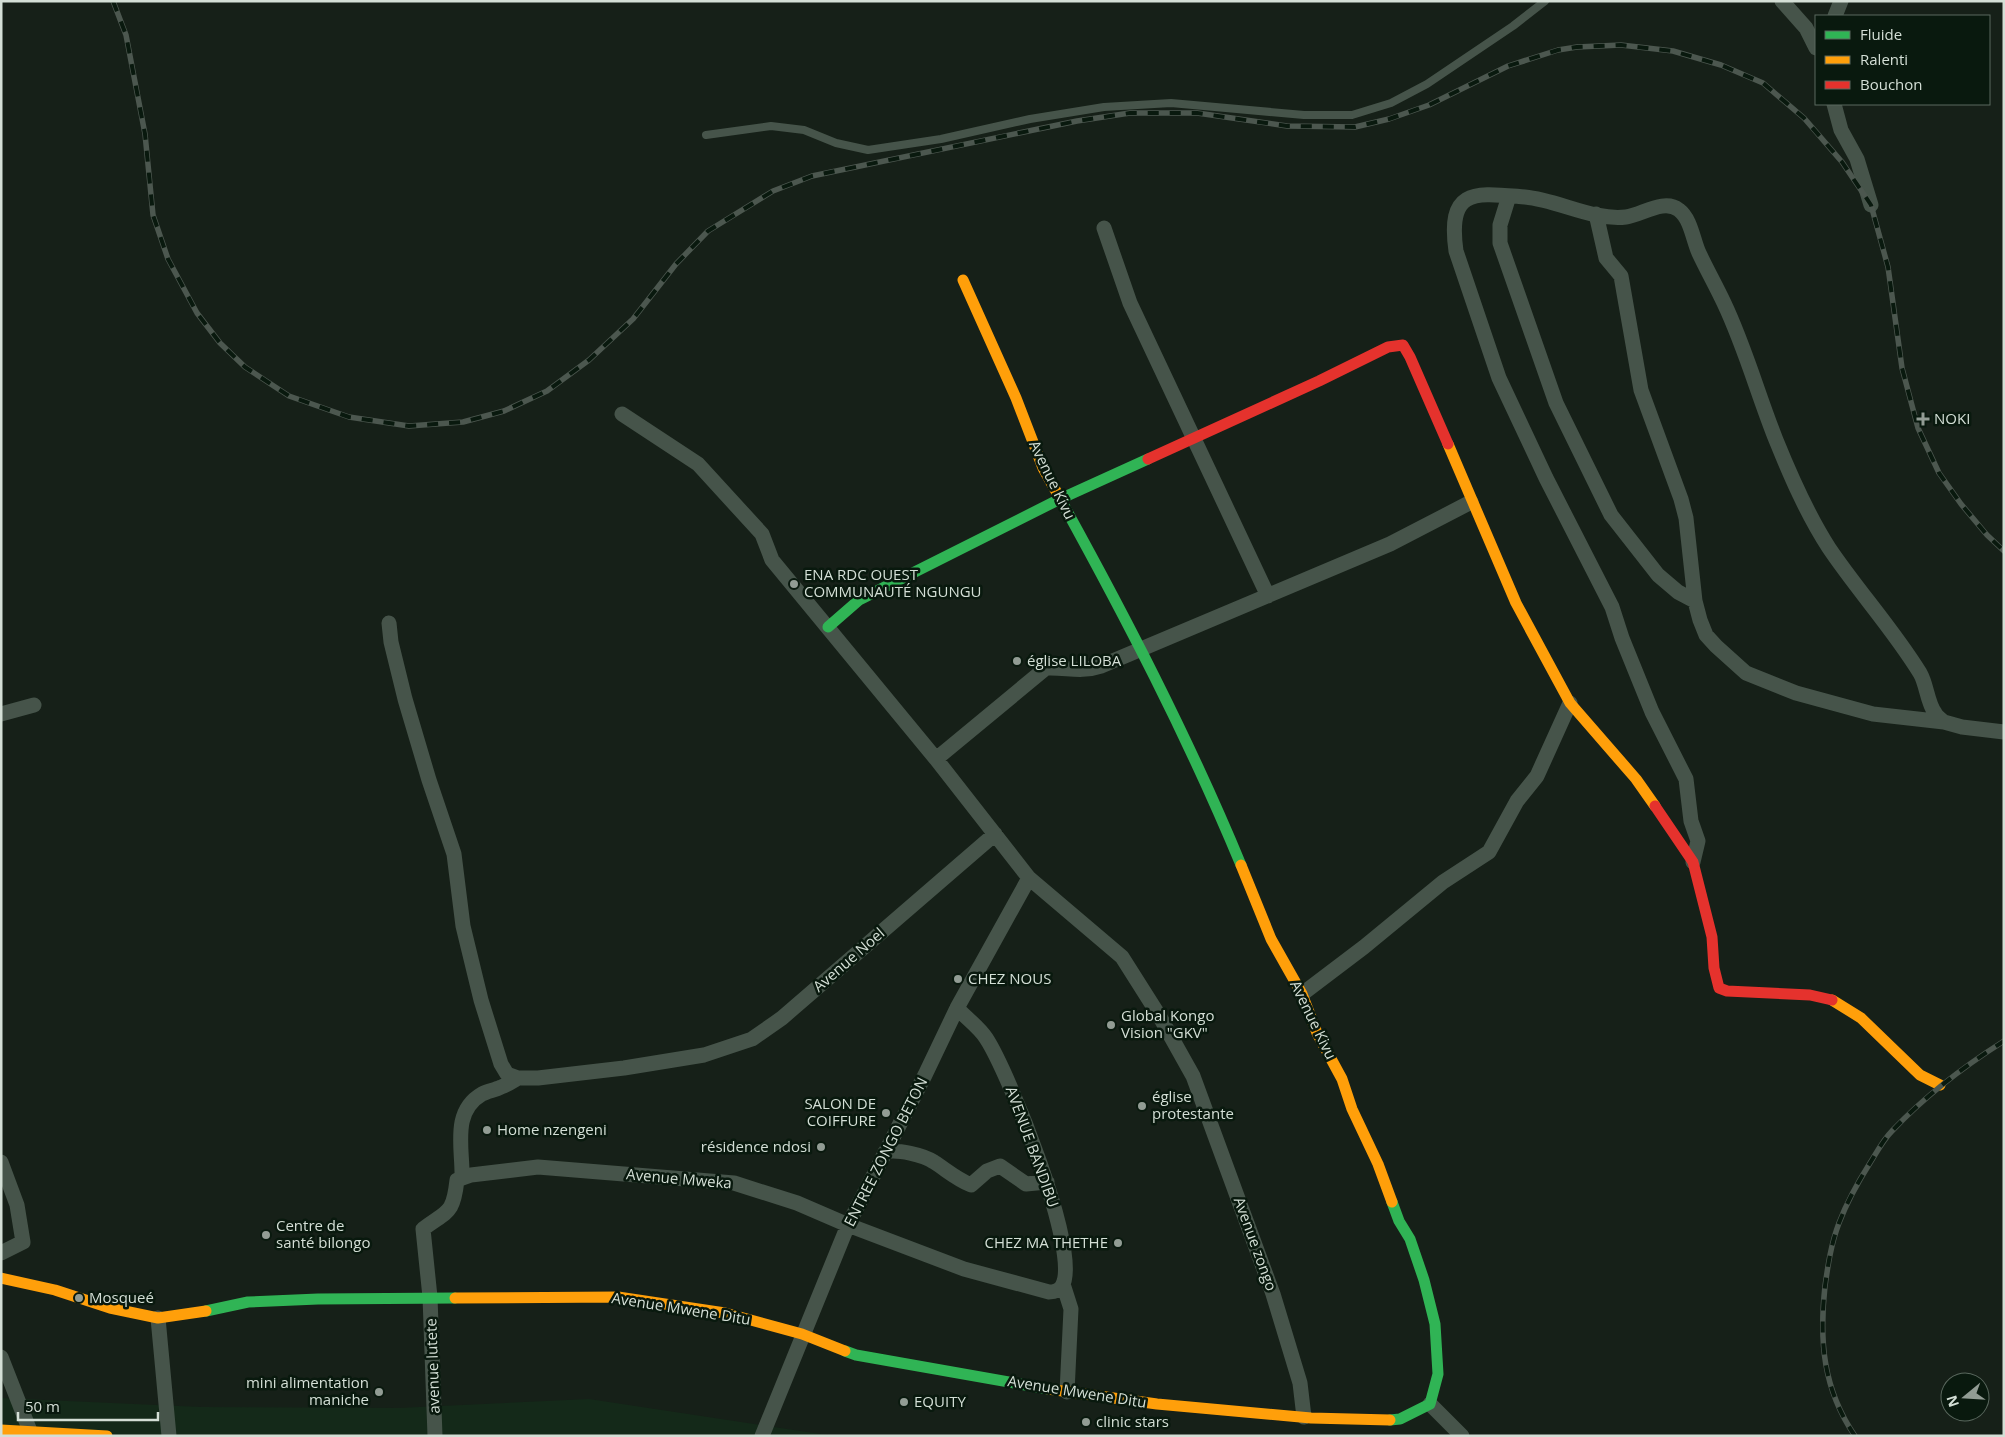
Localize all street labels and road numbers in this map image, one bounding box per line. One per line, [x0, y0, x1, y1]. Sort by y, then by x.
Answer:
street label: Avenue Kivu [1025, 437, 1081, 522]
street label: Avenue Noel [808, 923, 888, 996]
street label: Avenue Kivu [1286, 977, 1342, 1062]
street label: ENTREE ZONGO BETON [839, 1074, 931, 1230]
street label: AVENUE BANDIBU [1002, 1083, 1064, 1210]
street label: Avenue Mweka [625, 1163, 733, 1193]
street label: Avenue zongo [1230, 1194, 1282, 1293]
street label: Avenue Mwene Ditu [610, 1287, 752, 1329]
street label: avenue lutete [420, 1318, 444, 1414]
street label: Avenue Mwene Ditu [1006, 1370, 1148, 1412]

